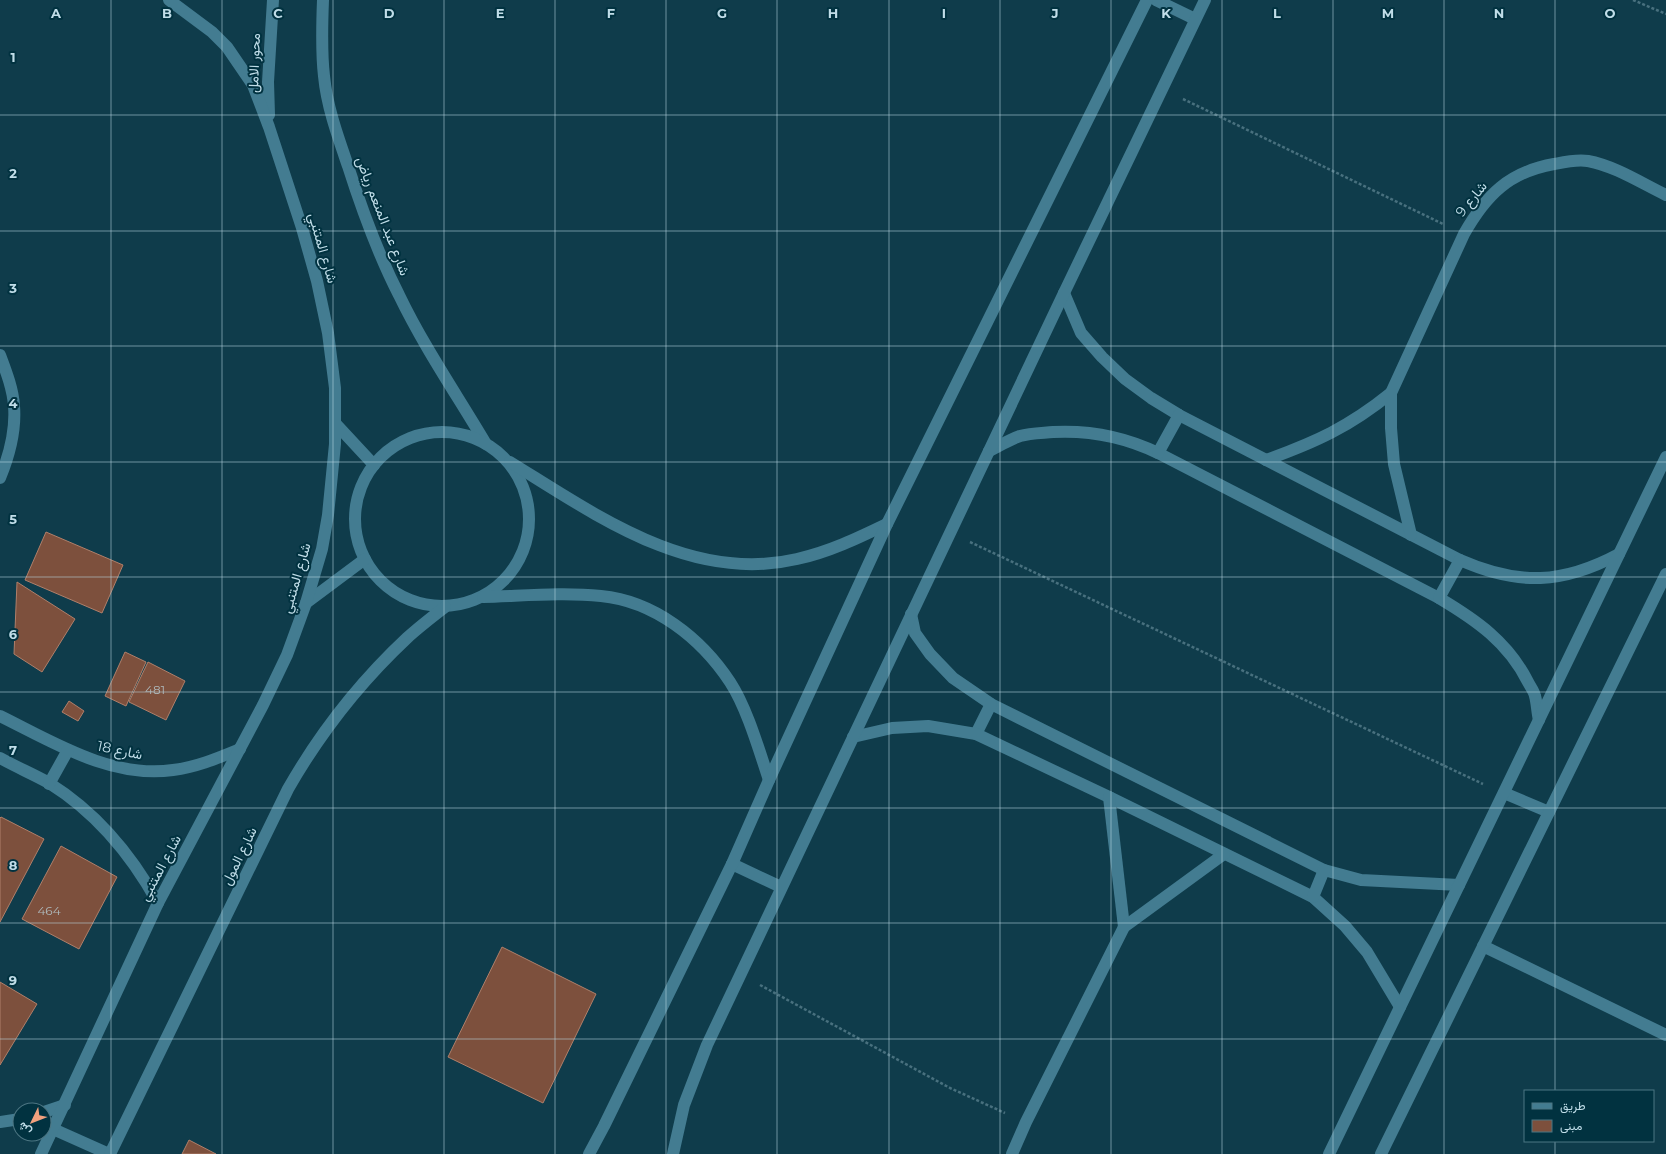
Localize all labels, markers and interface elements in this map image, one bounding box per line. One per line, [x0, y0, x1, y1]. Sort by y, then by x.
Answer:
text: A [50, 5, 62, 21]
text: B [162, 5, 172, 21]
text: C [273, 5, 283, 21]
text: D [384, 5, 395, 21]
text: E [496, 5, 505, 21]
text: F [607, 5, 615, 21]
text: G [717, 5, 727, 21]
text: H [828, 5, 838, 21]
text: I [942, 5, 946, 21]
text: J [1050, 5, 1059, 21]
text: K [1161, 5, 1171, 21]
text: L [1273, 5, 1281, 21]
text: M [1382, 5, 1394, 21]
text: N [1494, 5, 1504, 21]
text: O [1605, 5, 1616, 21]
street label: محور الامل [244, 33, 264, 93]
text: 1 [10, 49, 16, 65]
street label: شارع عبد المنعم رياض [350, 154, 414, 279]
text: 2 [9, 165, 17, 181]
street label: شارع 9 [1451, 178, 1492, 222]
street label: شارع المتنبي [301, 211, 342, 286]
text: 3 [8, 280, 17, 296]
text: 4 [9, 395, 18, 411]
text: 5 [9, 511, 17, 527]
street label: شارع المتنبي [277, 541, 318, 616]
text: 6 [9, 626, 18, 642]
house number: 481 [145, 682, 165, 697]
street label: شارع 18 [95, 736, 144, 766]
text: 7 [9, 742, 17, 758]
street label: شارع المول [217, 824, 263, 889]
street label: شارع المتنبي [135, 832, 188, 906]
text: 8 [9, 857, 18, 873]
house number: 464 [37, 903, 61, 918]
text: 9 [9, 972, 17, 988]
legend [1524, 1090, 1654, 1142]
text: طريق [1560, 1098, 1586, 1114]
north arrow [12, 1102, 52, 1142]
text: مبنى [1560, 1118, 1582, 1134]
text: ش [15, 1119, 34, 1138]

